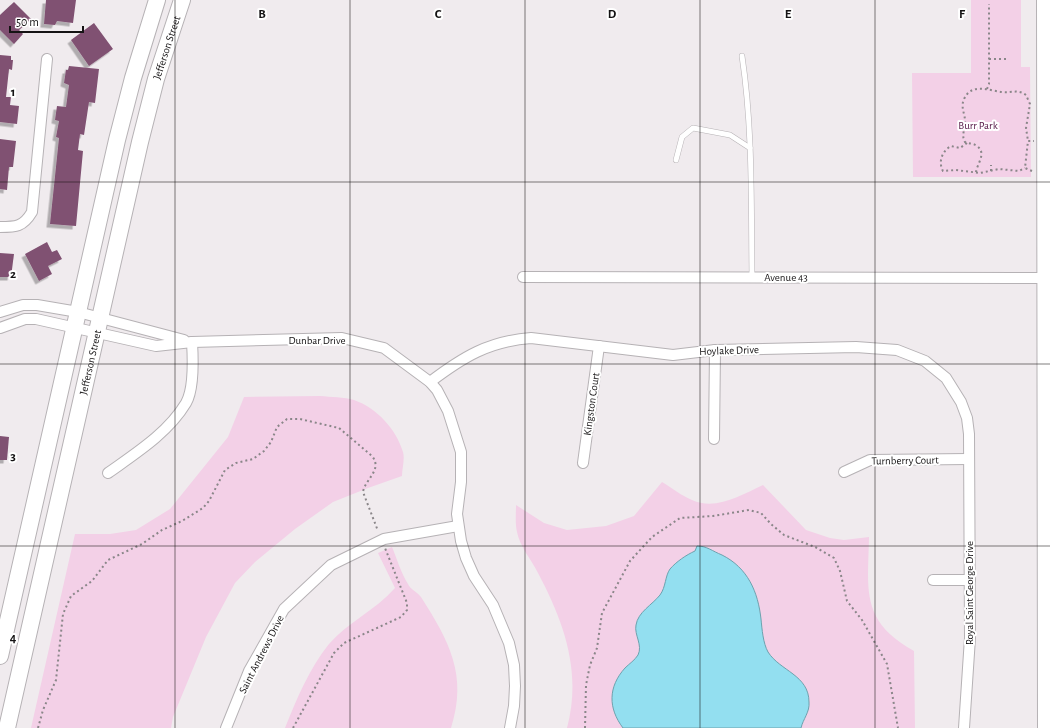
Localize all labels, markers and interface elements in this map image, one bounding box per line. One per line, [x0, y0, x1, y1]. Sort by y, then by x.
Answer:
scale bar [10, 8, 83, 34]
text: B [258, 8, 266, 21]
text: C [435, 8, 442, 21]
text: D [608, 8, 617, 21]
text: E [785, 8, 792, 21]
text: F [959, 8, 966, 21]
street label: Jefferson Street [151, 14, 183, 81]
text: 50 m [16, 16, 39, 28]
text: 1 [11, 86, 15, 99]
park label: Burr Park [958, 120, 998, 131]
text: 2 [10, 268, 16, 281]
street label: Avenue 43 [764, 272, 808, 283]
street label: Jefferson Street [78, 328, 103, 396]
street label: Dunbar Drive [288, 335, 346, 346]
street label: Hoylake Drive [699, 344, 759, 357]
street label: Kingston Court [582, 371, 601, 436]
text: 3 [10, 450, 16, 463]
street label: Turnberry Court [871, 454, 939, 467]
street label: Royal Saint George Drive [964, 541, 975, 645]
street label: Saint Andrews Drive [237, 613, 286, 695]
text: 4 [10, 632, 17, 645]

